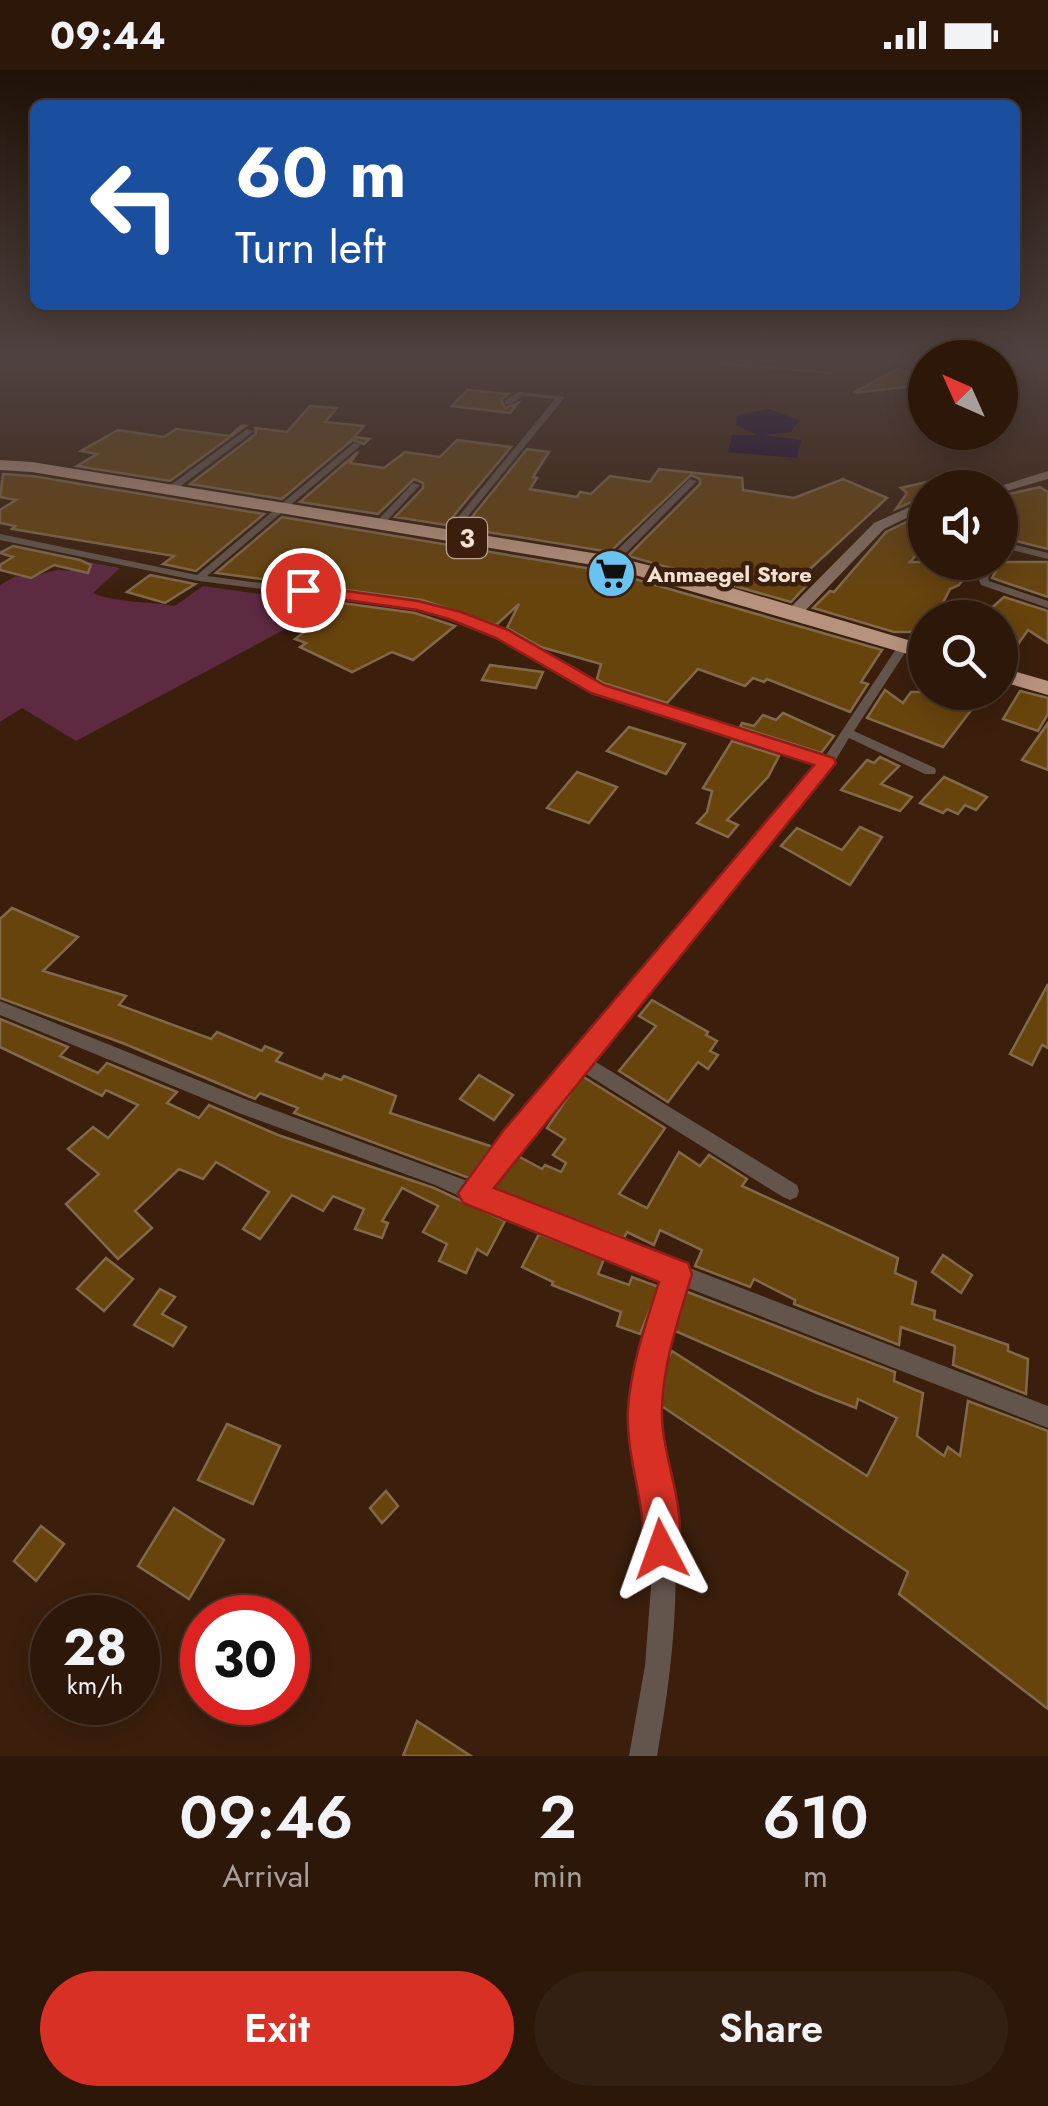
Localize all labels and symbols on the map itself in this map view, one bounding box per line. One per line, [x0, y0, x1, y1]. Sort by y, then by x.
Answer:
north arrow [908, 340, 1018, 450]
road number: 3 [447, 518, 487, 558]
pin [261, 548, 346, 633]
supermarket icon: Anmaegel Store [586, 548, 638, 600]
place label: Anmaegel Store [646, 558, 812, 590]
position arrow [609, 1497, 713, 1601]
speed limit sign: 30 [180, 1595, 310, 1725]

